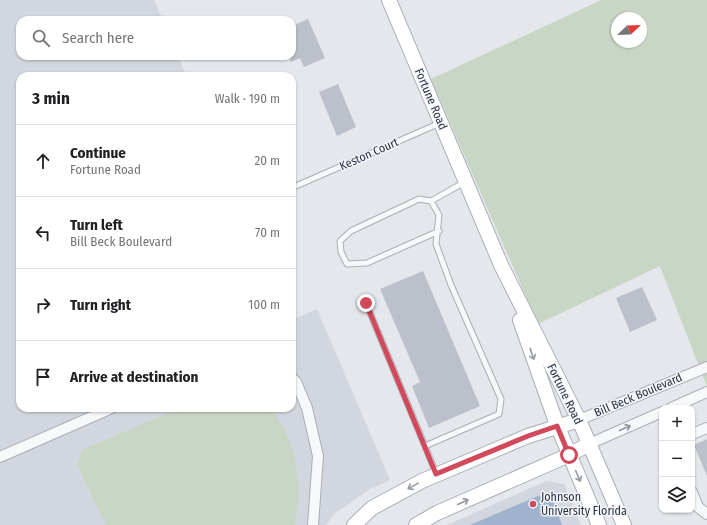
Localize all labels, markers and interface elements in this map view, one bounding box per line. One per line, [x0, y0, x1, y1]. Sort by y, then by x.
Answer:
north arrow [611, 12, 647, 48]
search box [16, 16, 296, 60]
icon: search [30, 27, 52, 49]
text: Search here [62, 29, 134, 47]
street label: Fortune Road [412, 66, 450, 132]
text: 3 min [32, 88, 70, 109]
text: Walk · 190 m [215, 91, 280, 106]
street label: Keston Court [337, 135, 401, 173]
text: Continue [70, 144, 126, 162]
icon: ahead [32, 150, 54, 172]
text: 20 m [254, 153, 280, 168]
text: Fortune Road [70, 162, 141, 177]
text: Turn left [70, 216, 123, 234]
icon: left [32, 222, 54, 244]
text: 70 m [255, 225, 280, 240]
text: Bill Beck Boulevard [70, 234, 172, 249]
icon: right [32, 294, 54, 316]
route end [357, 294, 375, 312]
text: Turn right [70, 296, 131, 314]
text: 100 m [248, 297, 280, 312]
one-way arrow [529, 348, 537, 360]
street label: Fortune Road [544, 361, 586, 427]
icon: arrive [32, 366, 54, 388]
text: Arrive at destination [70, 368, 198, 386]
street label: Bill Beck Boulevard [592, 370, 684, 420]
map controls [659, 405, 695, 513]
button: + [659, 405, 695, 441]
one-way arrow [619, 424, 631, 431]
button: − [659, 441, 695, 477]
route start [560, 446, 578, 464]
one-way arrow [575, 470, 582, 482]
button: layers [659, 477, 695, 513]
one-way arrow [407, 482, 419, 490]
place label: Johnson University Florida [541, 490, 627, 518]
one-way arrow [457, 497, 469, 505]
marker: Johnson University Florida [528, 499, 538, 509]

